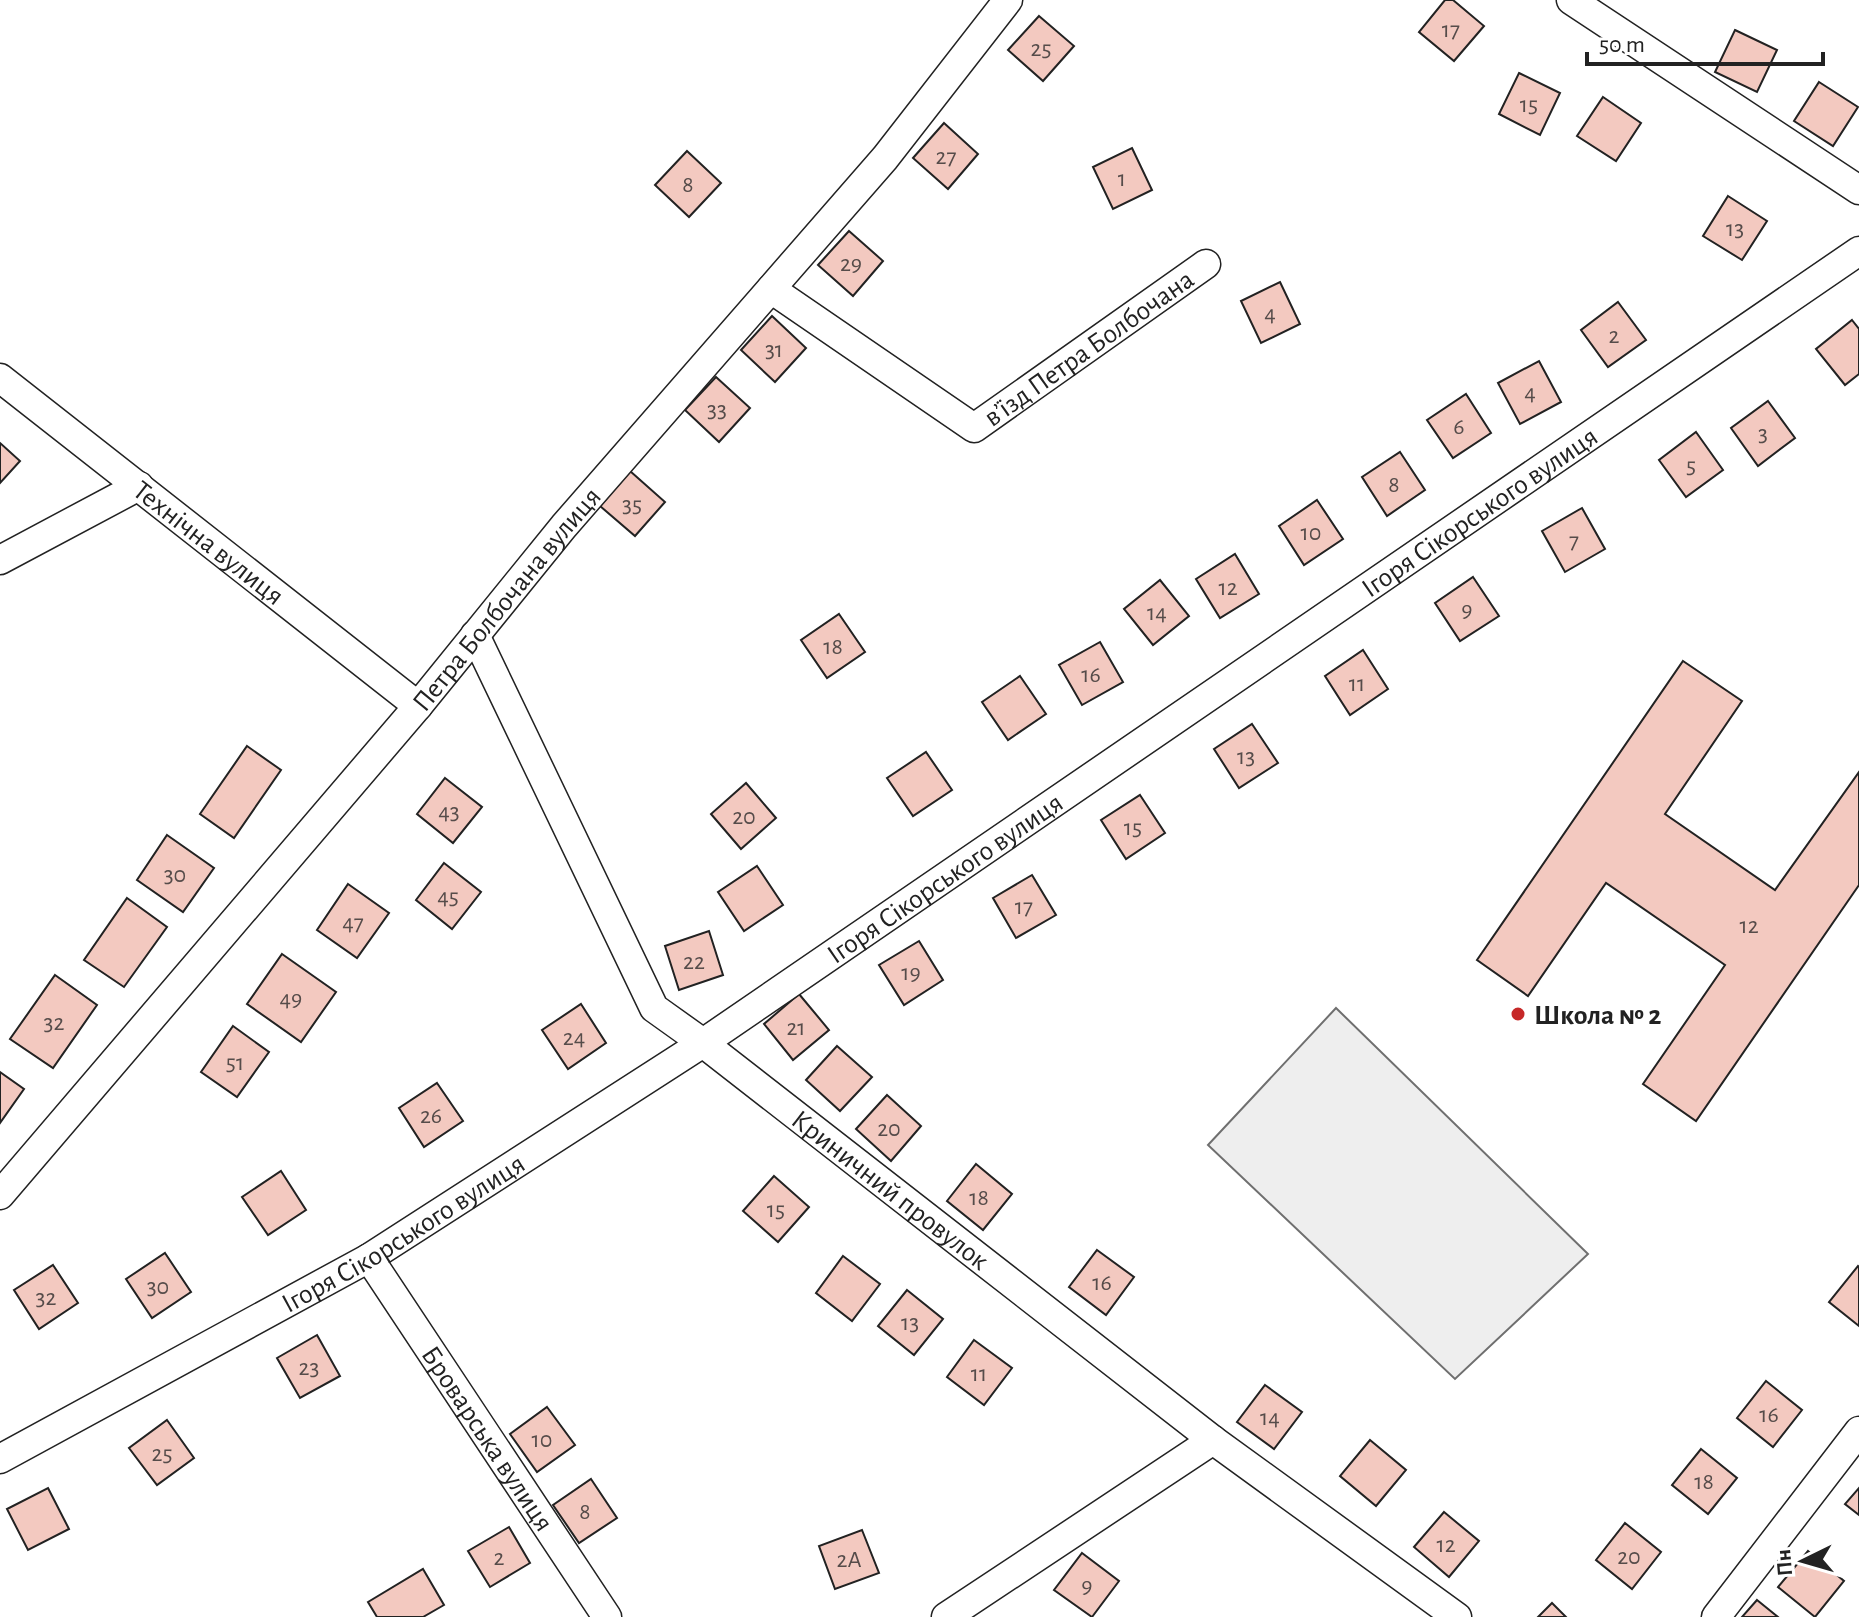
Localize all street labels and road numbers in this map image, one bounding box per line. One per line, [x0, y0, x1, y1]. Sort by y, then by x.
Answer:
street label: в’їзд Петра Болбочана [979, 265, 1200, 432]
street label: Ігоря Сікорського вулиця [1357, 423, 1603, 603]
street label: Технічна вулиця [127, 476, 289, 611]
street label: Петра Болбочана вулиця [408, 483, 607, 717]
street label: Ігоря Сікорського вулиця [822, 789, 1069, 970]
street label: Криничний провулок [786, 1106, 993, 1276]
street label: Ігоря Сікорського вулиця [277, 1150, 530, 1319]
street label: Броварська вулиця [415, 1342, 558, 1537]

